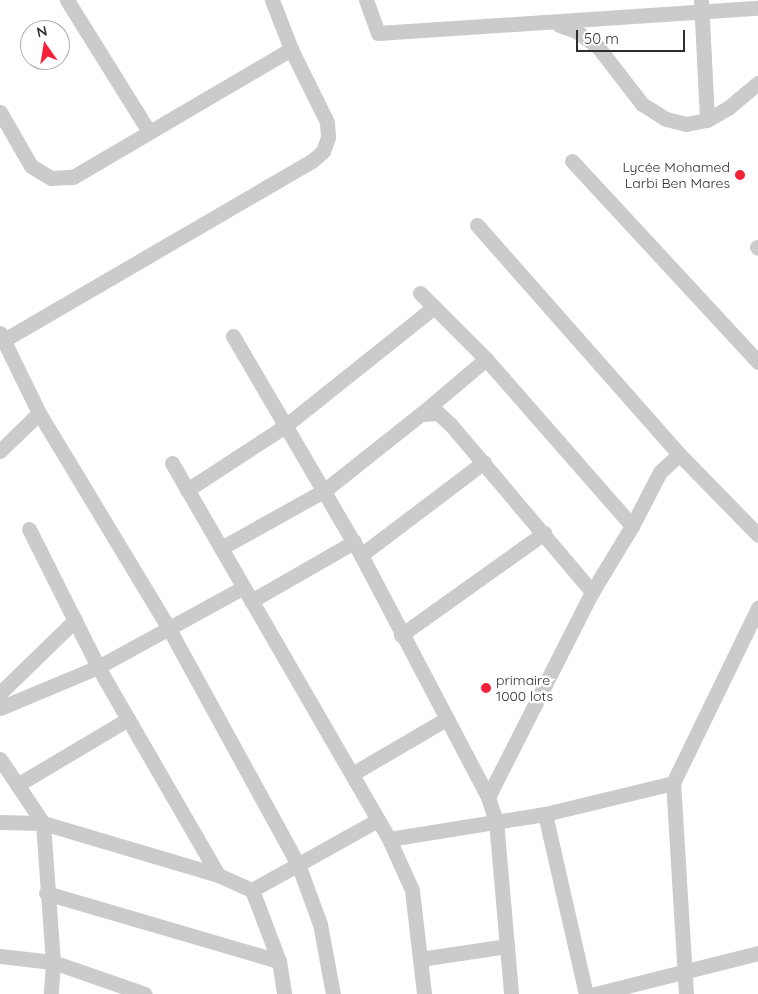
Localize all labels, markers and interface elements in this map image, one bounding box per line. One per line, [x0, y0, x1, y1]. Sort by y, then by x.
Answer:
north arrow [20, 20, 70, 70]
scale bar [578, 20, 687, 52]
text: N [35, 21, 49, 41]
text: 50 m [584, 29, 619, 48]
place label: Lycée Mohamed Larbi Ben Mares [622, 159, 730, 192]
marker: Lycée Mohamed Larbi Ben Mares [734, 169, 746, 181]
place label: primaire 1000 lots [496, 672, 553, 704]
marker: primaire 1000 lots [480, 682, 492, 694]

